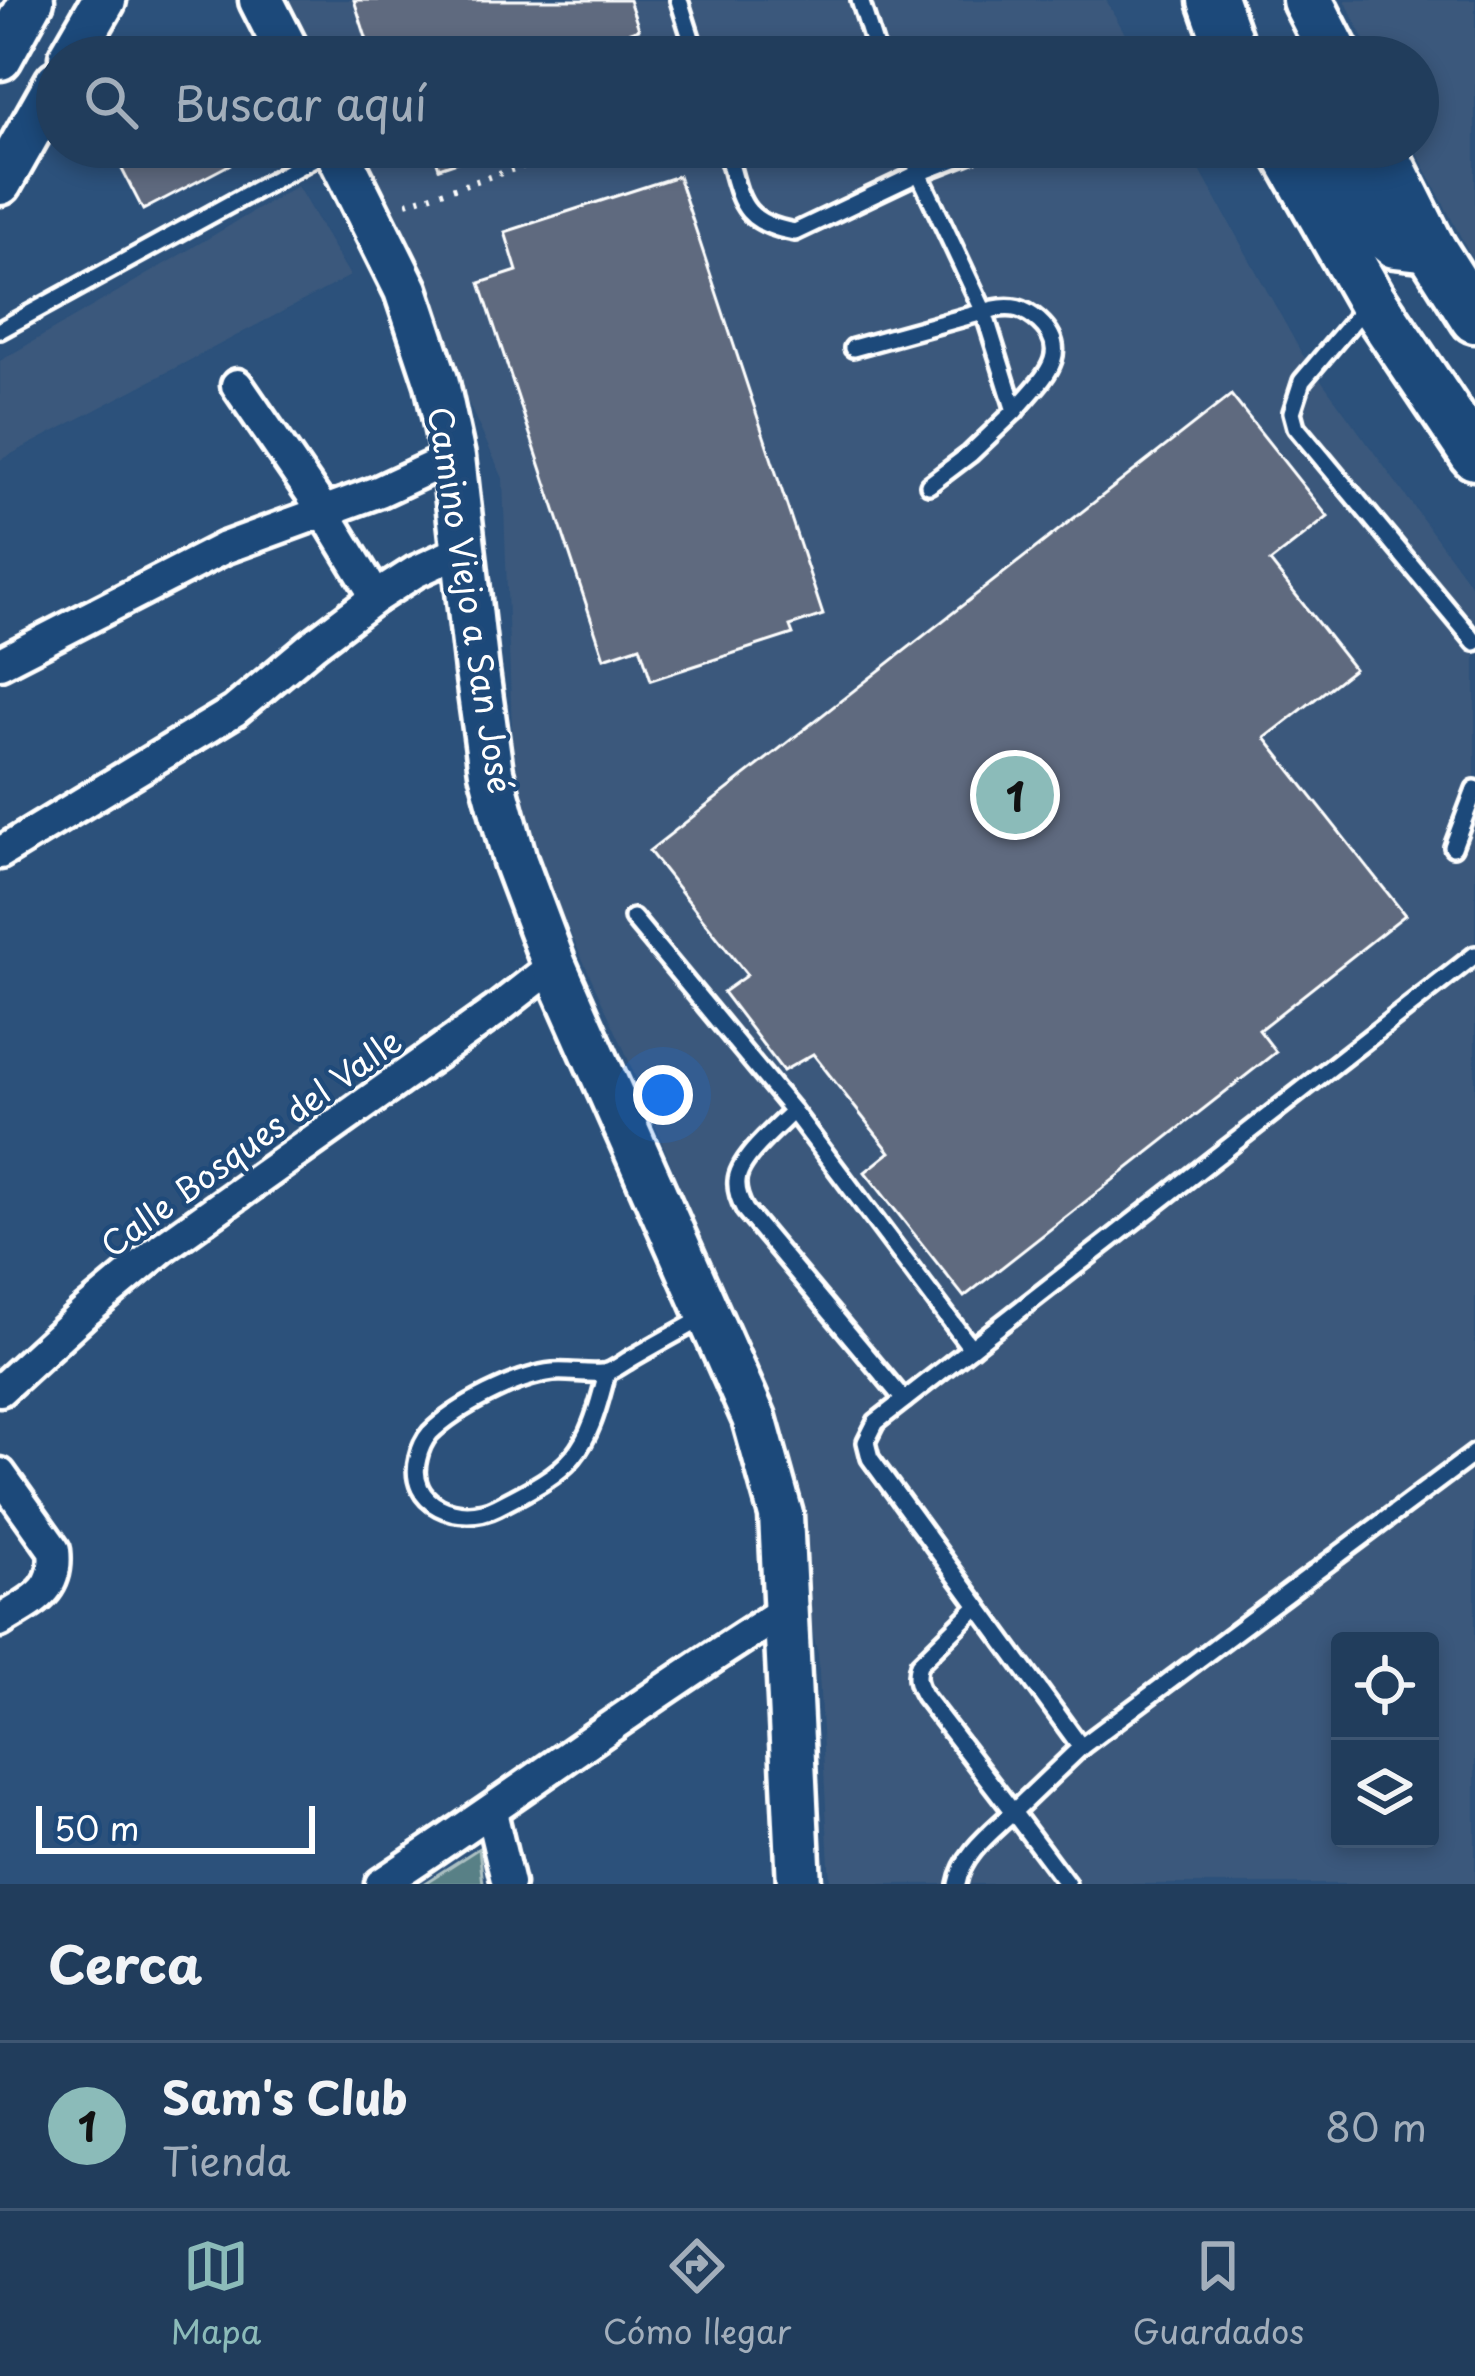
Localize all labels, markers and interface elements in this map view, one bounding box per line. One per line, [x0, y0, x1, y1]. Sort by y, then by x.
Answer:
search box [36, 36, 1439, 168]
text: Buscar aquí [174, 68, 427, 136]
icon: search [78, 69, 144, 135]
street label: Camino Viejo a San José [417, 403, 527, 797]
pin: 1 [976, 750, 1054, 840]
street label: Calle Bosques del Valle [89, 1015, 411, 1268]
your location [633, 1065, 693, 1125]
map controls [1331, 1632, 1439, 1848]
button: locate [1331, 1632, 1439, 1740]
button: layers [1331, 1740, 1439, 1848]
scale bar [36, 1800, 315, 1853]
text: 50 m [54, 1802, 140, 1852]
text: Cerca [48, 1924, 202, 2001]
text: Sam's Club [162, 2062, 408, 2130]
text: 1 [78, 2096, 96, 2155]
text: 80 m [1325, 2096, 1427, 2155]
text: Tienda [162, 2130, 290, 2189]
tab: Mapa [171, 2233, 261, 2355]
tab: Cómo llegar [603, 2233, 791, 2355]
tab: Guardados [1133, 2233, 1304, 2355]

